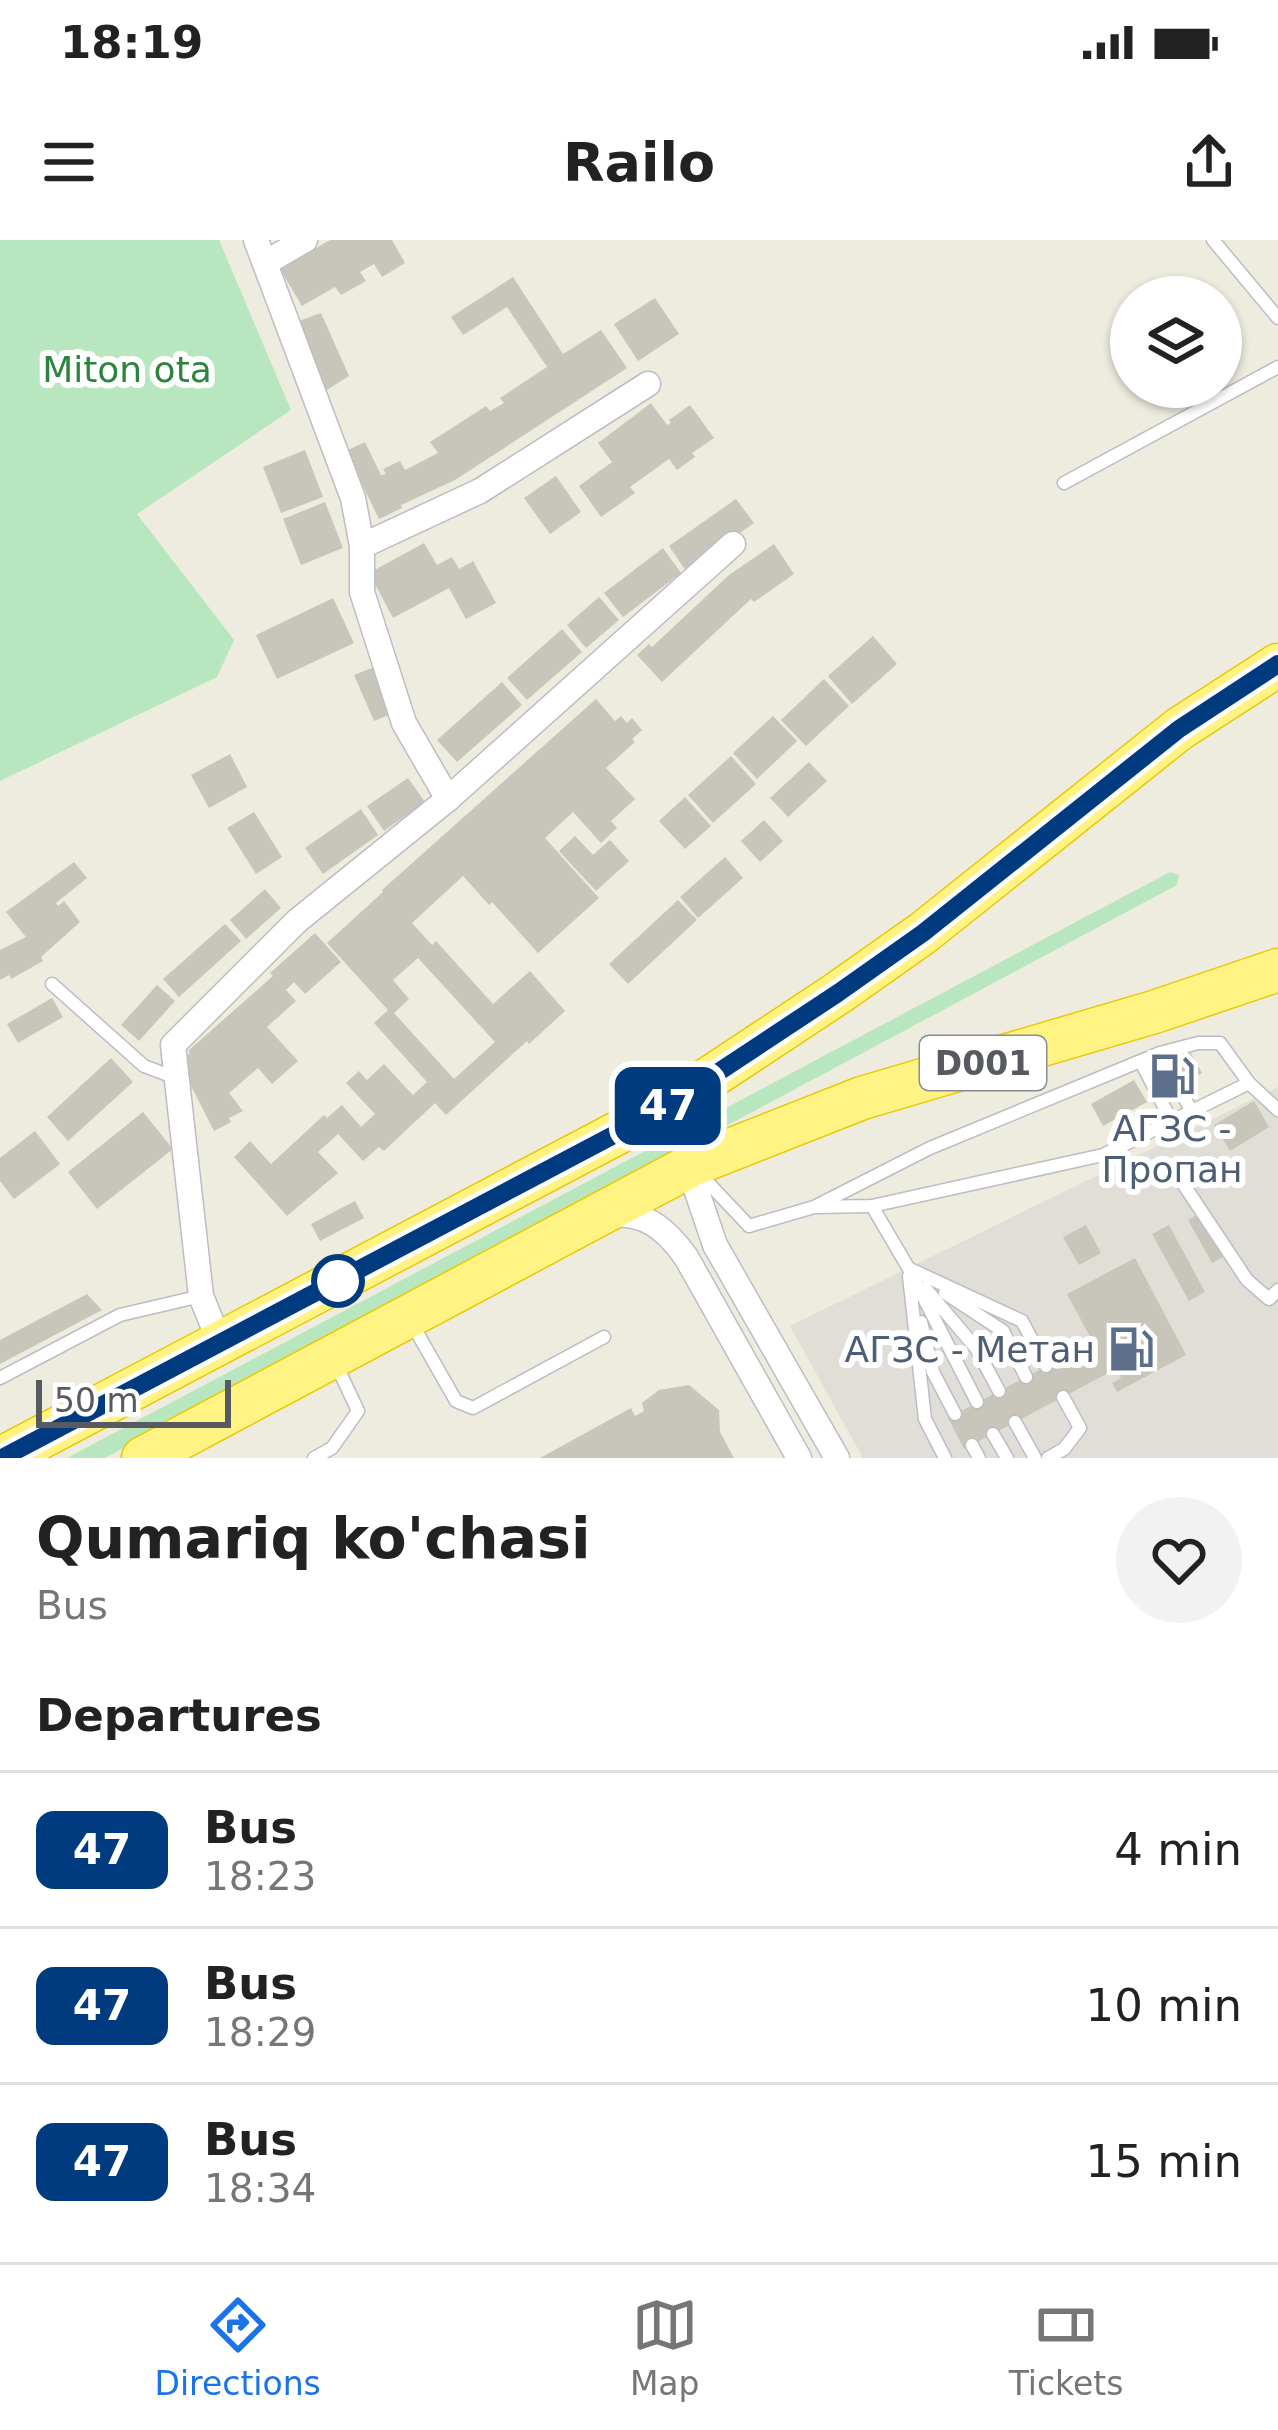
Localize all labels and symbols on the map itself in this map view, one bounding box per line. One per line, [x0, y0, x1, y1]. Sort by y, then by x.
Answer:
park label: Miton ota [42, 349, 212, 390]
road number: D001 [920, 1036, 1046, 1090]
fuel station icon: АГЗС - Пропан [1147, 1051, 1197, 1101]
line badge: 47 [614, 1067, 722, 1145]
place label: АГЗС - Пропан [1101, 1108, 1243, 1190]
unlabelled marker [313, 1256, 363, 1306]
fuel station icon: АГЗС - Метан [1106, 1324, 1156, 1374]
place label: АГЗС - Метан [845, 1329, 1095, 1370]
scale bar [36, 1374, 231, 1427]

